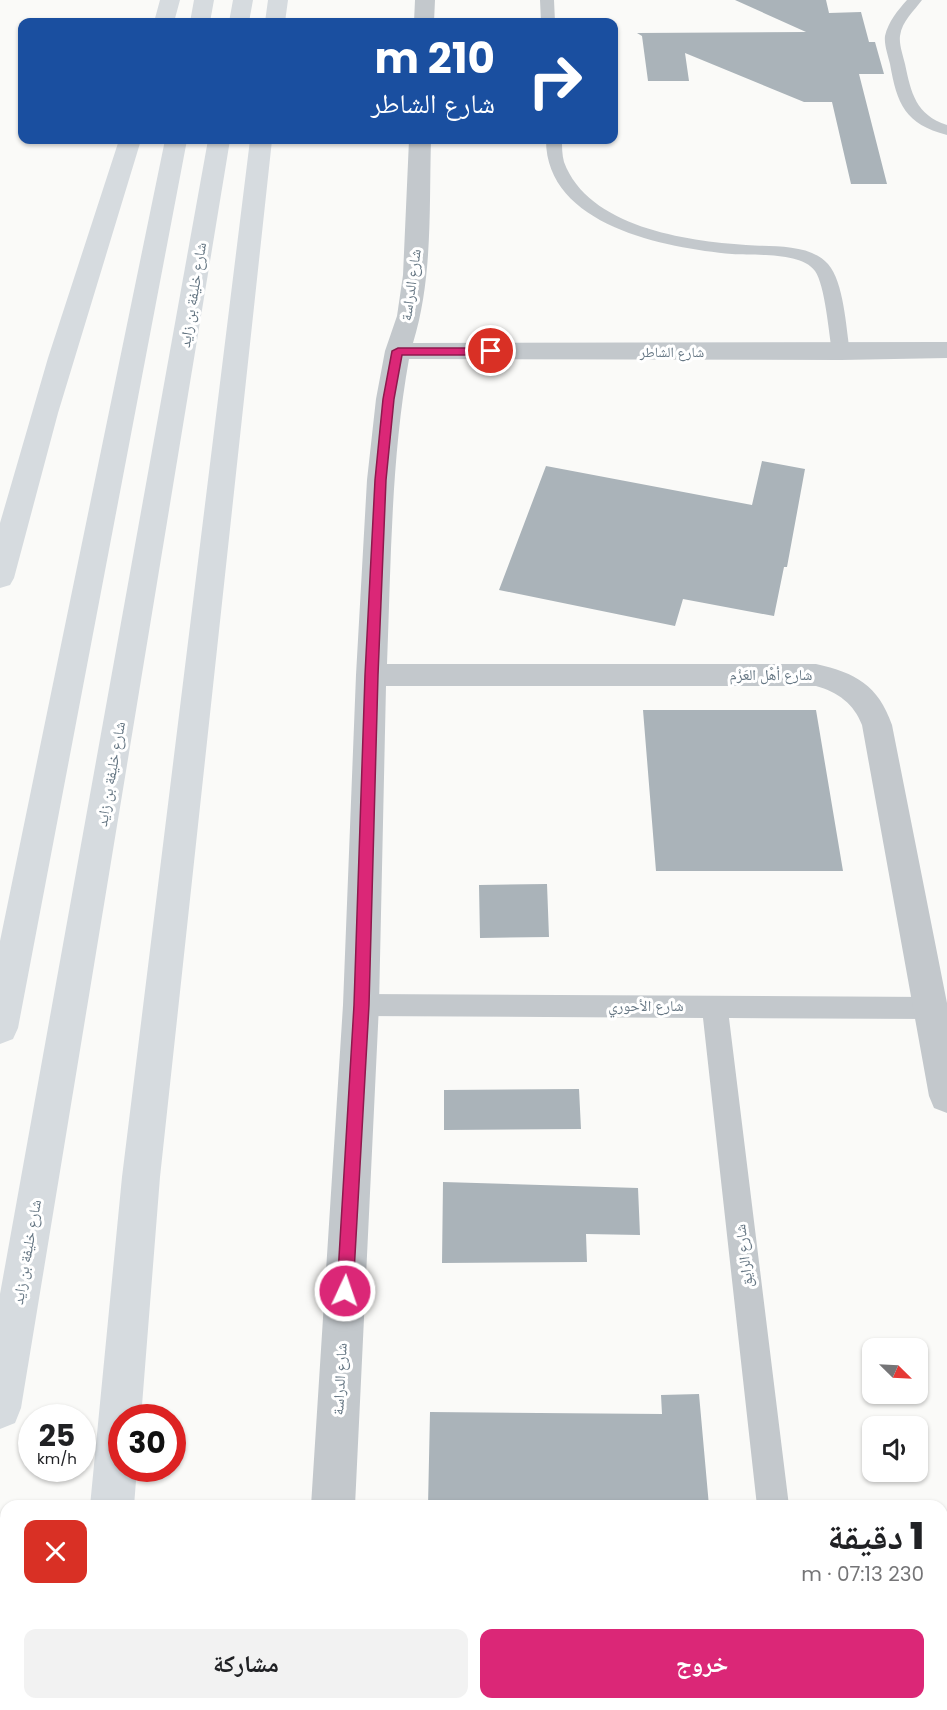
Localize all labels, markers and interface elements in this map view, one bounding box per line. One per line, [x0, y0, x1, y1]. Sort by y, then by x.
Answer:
text: 210 m [374, 29, 495, 88]
icon: right [516, 42, 594, 120]
text: شارع الشاطر [371, 85, 495, 122]
street label: شارع خليفة بن زايد [174, 241, 211, 349]
street label: شارع الدراسة [395, 247, 426, 322]
pin [465, 325, 516, 376]
icon: arrive [474, 334, 507, 367]
street label: شارع الشاطر [639, 342, 704, 362]
street label: شارع أهْل العَزْم [730, 664, 813, 685]
street label: شارع خليفة بن زايد [91, 720, 130, 828]
street label: شارع الأحوري [608, 995, 684, 1018]
street label: شارع خليفة بن زايد [7, 1198, 46, 1306]
street label: شارع الرايق [729, 1223, 758, 1289]
position arrow [313, 1259, 377, 1323]
north arrow [862, 1338, 928, 1404]
map controls [862, 1338, 928, 1482]
street label: شارع الدراسة [327, 1342, 352, 1416]
speed limit sign: 30 [108, 1404, 186, 1482]
text: 25 [39, 1414, 75, 1457]
button: sound [862, 1416, 928, 1482]
text: km/h [37, 1448, 77, 1469]
text: 1 دقيقة [828, 1511, 924, 1562]
button: close [24, 1520, 87, 1583]
text: 230 m · 07:13 [801, 1560, 924, 1588]
button: مشاركة [24, 1629, 468, 1698]
button: خروج [480, 1629, 924, 1698]

